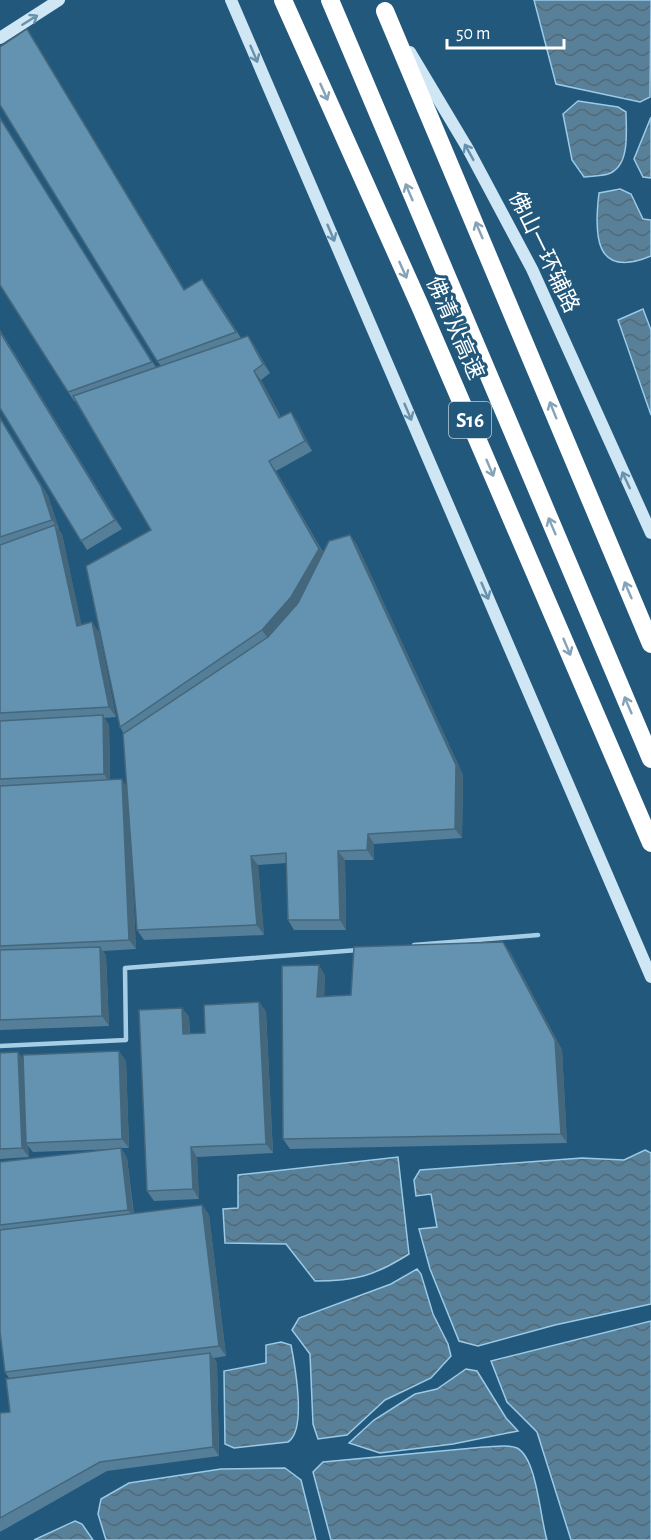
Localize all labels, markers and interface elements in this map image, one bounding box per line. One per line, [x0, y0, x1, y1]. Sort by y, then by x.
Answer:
scale bar [447, 12, 564, 50]
one-way arrow [21, 13, 38, 25]
text: 50 m [456, 25, 490, 43]
one-way arrow [249, 44, 260, 62]
one-way arrow [318, 82, 330, 100]
one-way arrow [463, 144, 475, 161]
one-way arrow [403, 183, 414, 201]
street label: 佛山一环辅路 [505, 187, 584, 316]
one-way arrow [473, 222, 484, 240]
one-way arrow [326, 223, 337, 242]
one-way arrow [398, 260, 410, 278]
street label: 佛清从高速 [423, 273, 488, 383]
one-way arrow [403, 402, 414, 421]
road number: S16 [449, 402, 491, 438]
one-way arrow [547, 402, 558, 420]
one-way arrow [485, 458, 496, 476]
one-way arrow [620, 471, 632, 489]
one-way arrow [546, 517, 557, 535]
one-way arrow [480, 582, 491, 600]
one-way arrow [622, 582, 633, 600]
one-way arrow [562, 637, 573, 656]
one-way arrow [622, 696, 633, 715]

